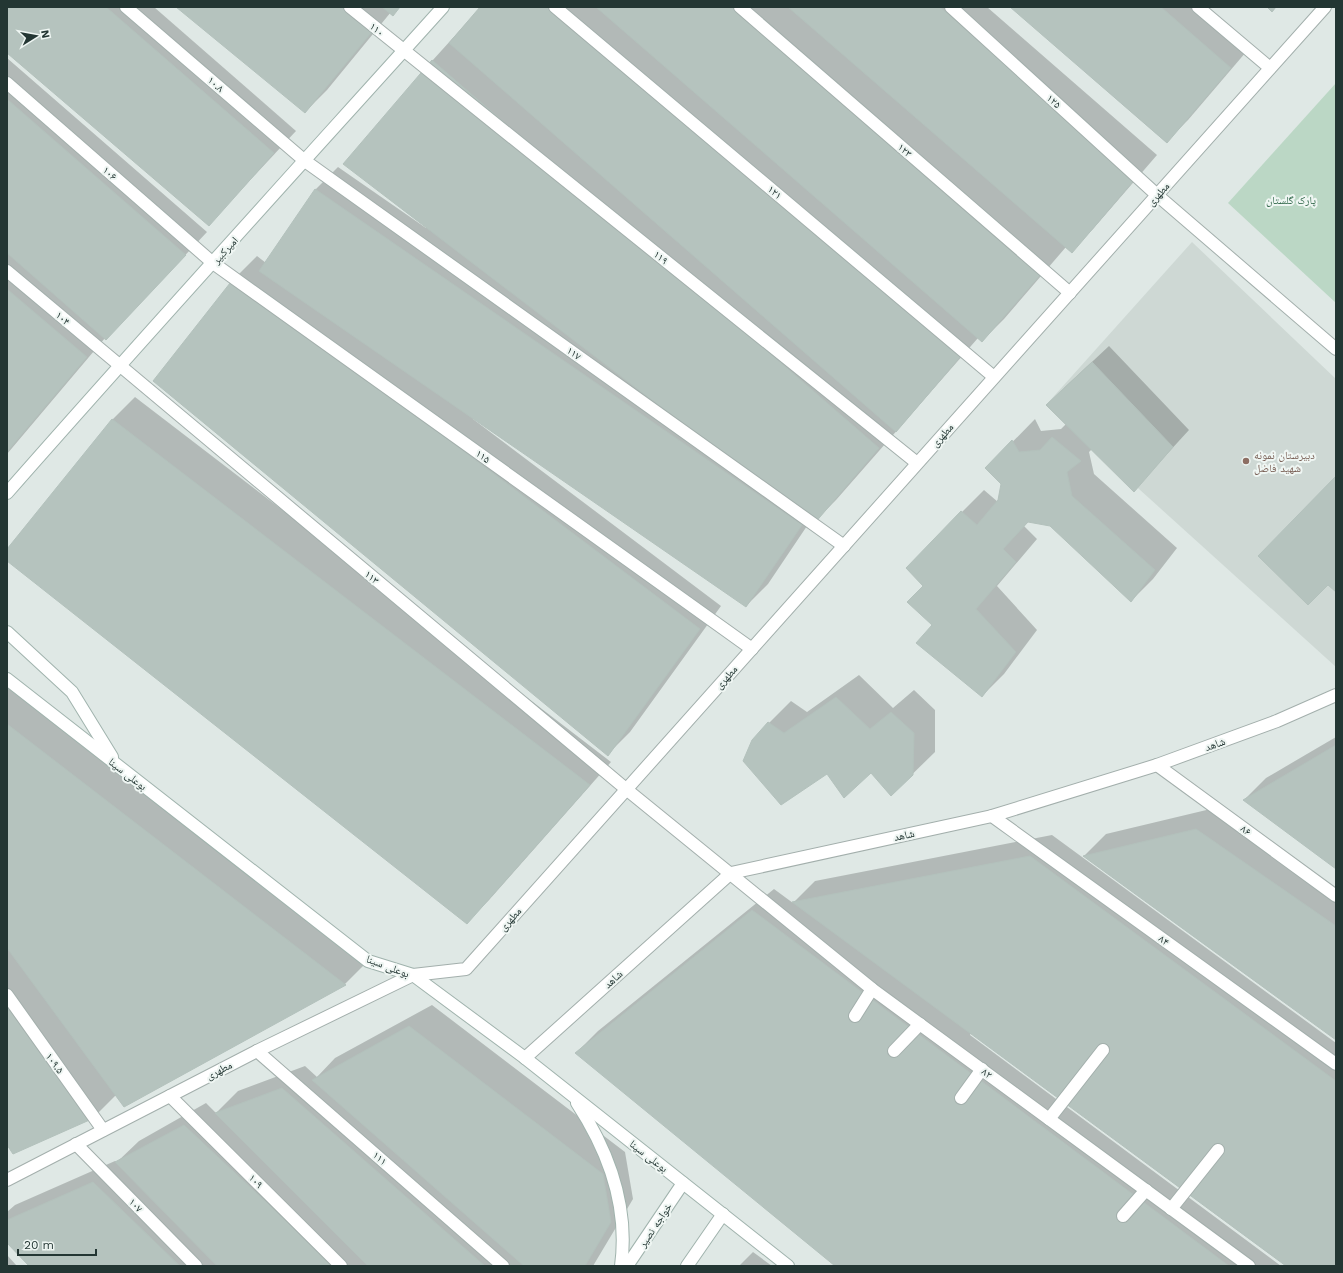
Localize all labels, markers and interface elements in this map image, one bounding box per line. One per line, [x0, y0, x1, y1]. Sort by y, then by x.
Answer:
north arrow [16, 16, 56, 56]
street label: ۱۱۰ [367, 20, 387, 39]
text: N [38, 29, 52, 39]
street label: ۱۰.۸ [205, 74, 227, 95]
street label: ۱۲۵ [1044, 92, 1064, 111]
street label: ۱۲۳ [895, 141, 915, 160]
street label: ۱۰۶ [100, 164, 120, 183]
street label: مطهری [1144, 180, 1172, 209]
street label: ۱۲۱ [765, 183, 785, 202]
park label: پارک گلستان [1266, 194, 1316, 207]
street label: امیرکبیر [209, 234, 241, 267]
street label: ۱۱۹ [651, 248, 671, 267]
street label: ۱۰۴ [53, 309, 73, 328]
street label: ۱۱۷ [564, 344, 584, 363]
street label: مطهری [928, 421, 956, 450]
street label: ۱۱۵ [473, 447, 493, 466]
place label: دبیرستان نمونه شهید فاضل [1254, 449, 1315, 475]
marker: دبیرستان نمونه شهید فاضل [1241, 456, 1251, 466]
street label: ۱۱۳ [362, 568, 382, 587]
street label: مطهری [712, 663, 740, 692]
street label: شاهد [1203, 735, 1227, 754]
street label: بوعلی سینا [106, 755, 149, 793]
street label: ۸۶ [1238, 822, 1254, 839]
street label: شاهد [893, 827, 916, 844]
street label: مطهری [496, 905, 524, 934]
street label: ۸۴ [1156, 932, 1172, 949]
street label: بوعلی سینا [365, 952, 411, 981]
street label: شاهد [601, 968, 625, 991]
street label: ۱۰۹.۵ [43, 1050, 67, 1076]
street label: مطهری [204, 1058, 234, 1082]
street label: ۸۲ [979, 1065, 995, 1082]
street label: بوعلی سینا [627, 1137, 670, 1175]
street label: ۱۱۱ [370, 1149, 390, 1168]
street label: ۱۰۹ [246, 1172, 266, 1191]
street label: ۱۰۷ [126, 1195, 146, 1215]
street label: خواجه نصیر [635, 1201, 675, 1251]
scale bar [18, 1231, 96, 1257]
text: 20 m [24, 1238, 54, 1252]

